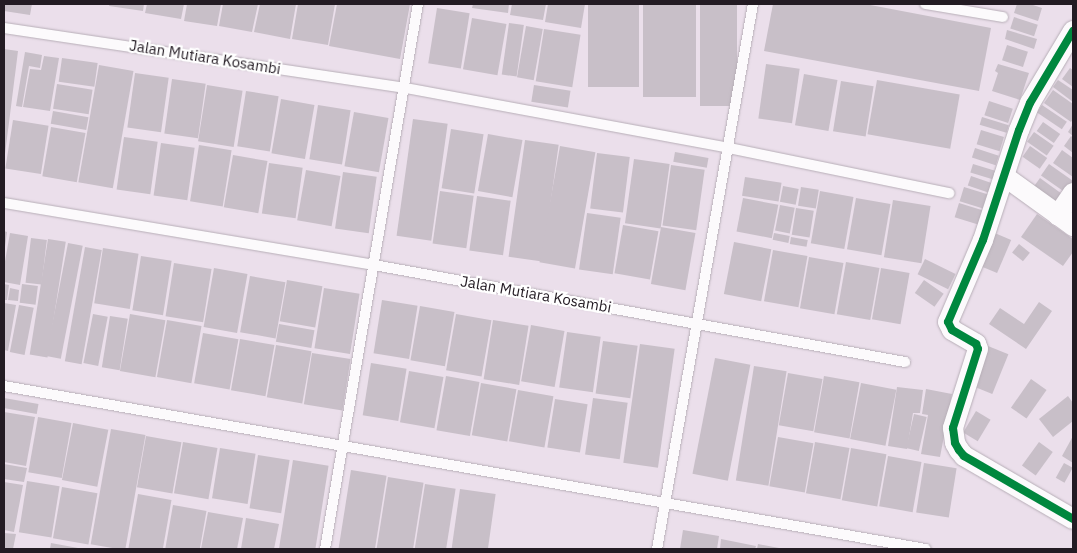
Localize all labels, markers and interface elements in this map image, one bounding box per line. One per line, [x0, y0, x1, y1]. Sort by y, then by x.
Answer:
street label: Jalan Mutiara Kosambi [128, 36, 282, 78]
street label: Jalan Mutiara Kosambi [459, 272, 613, 316]

